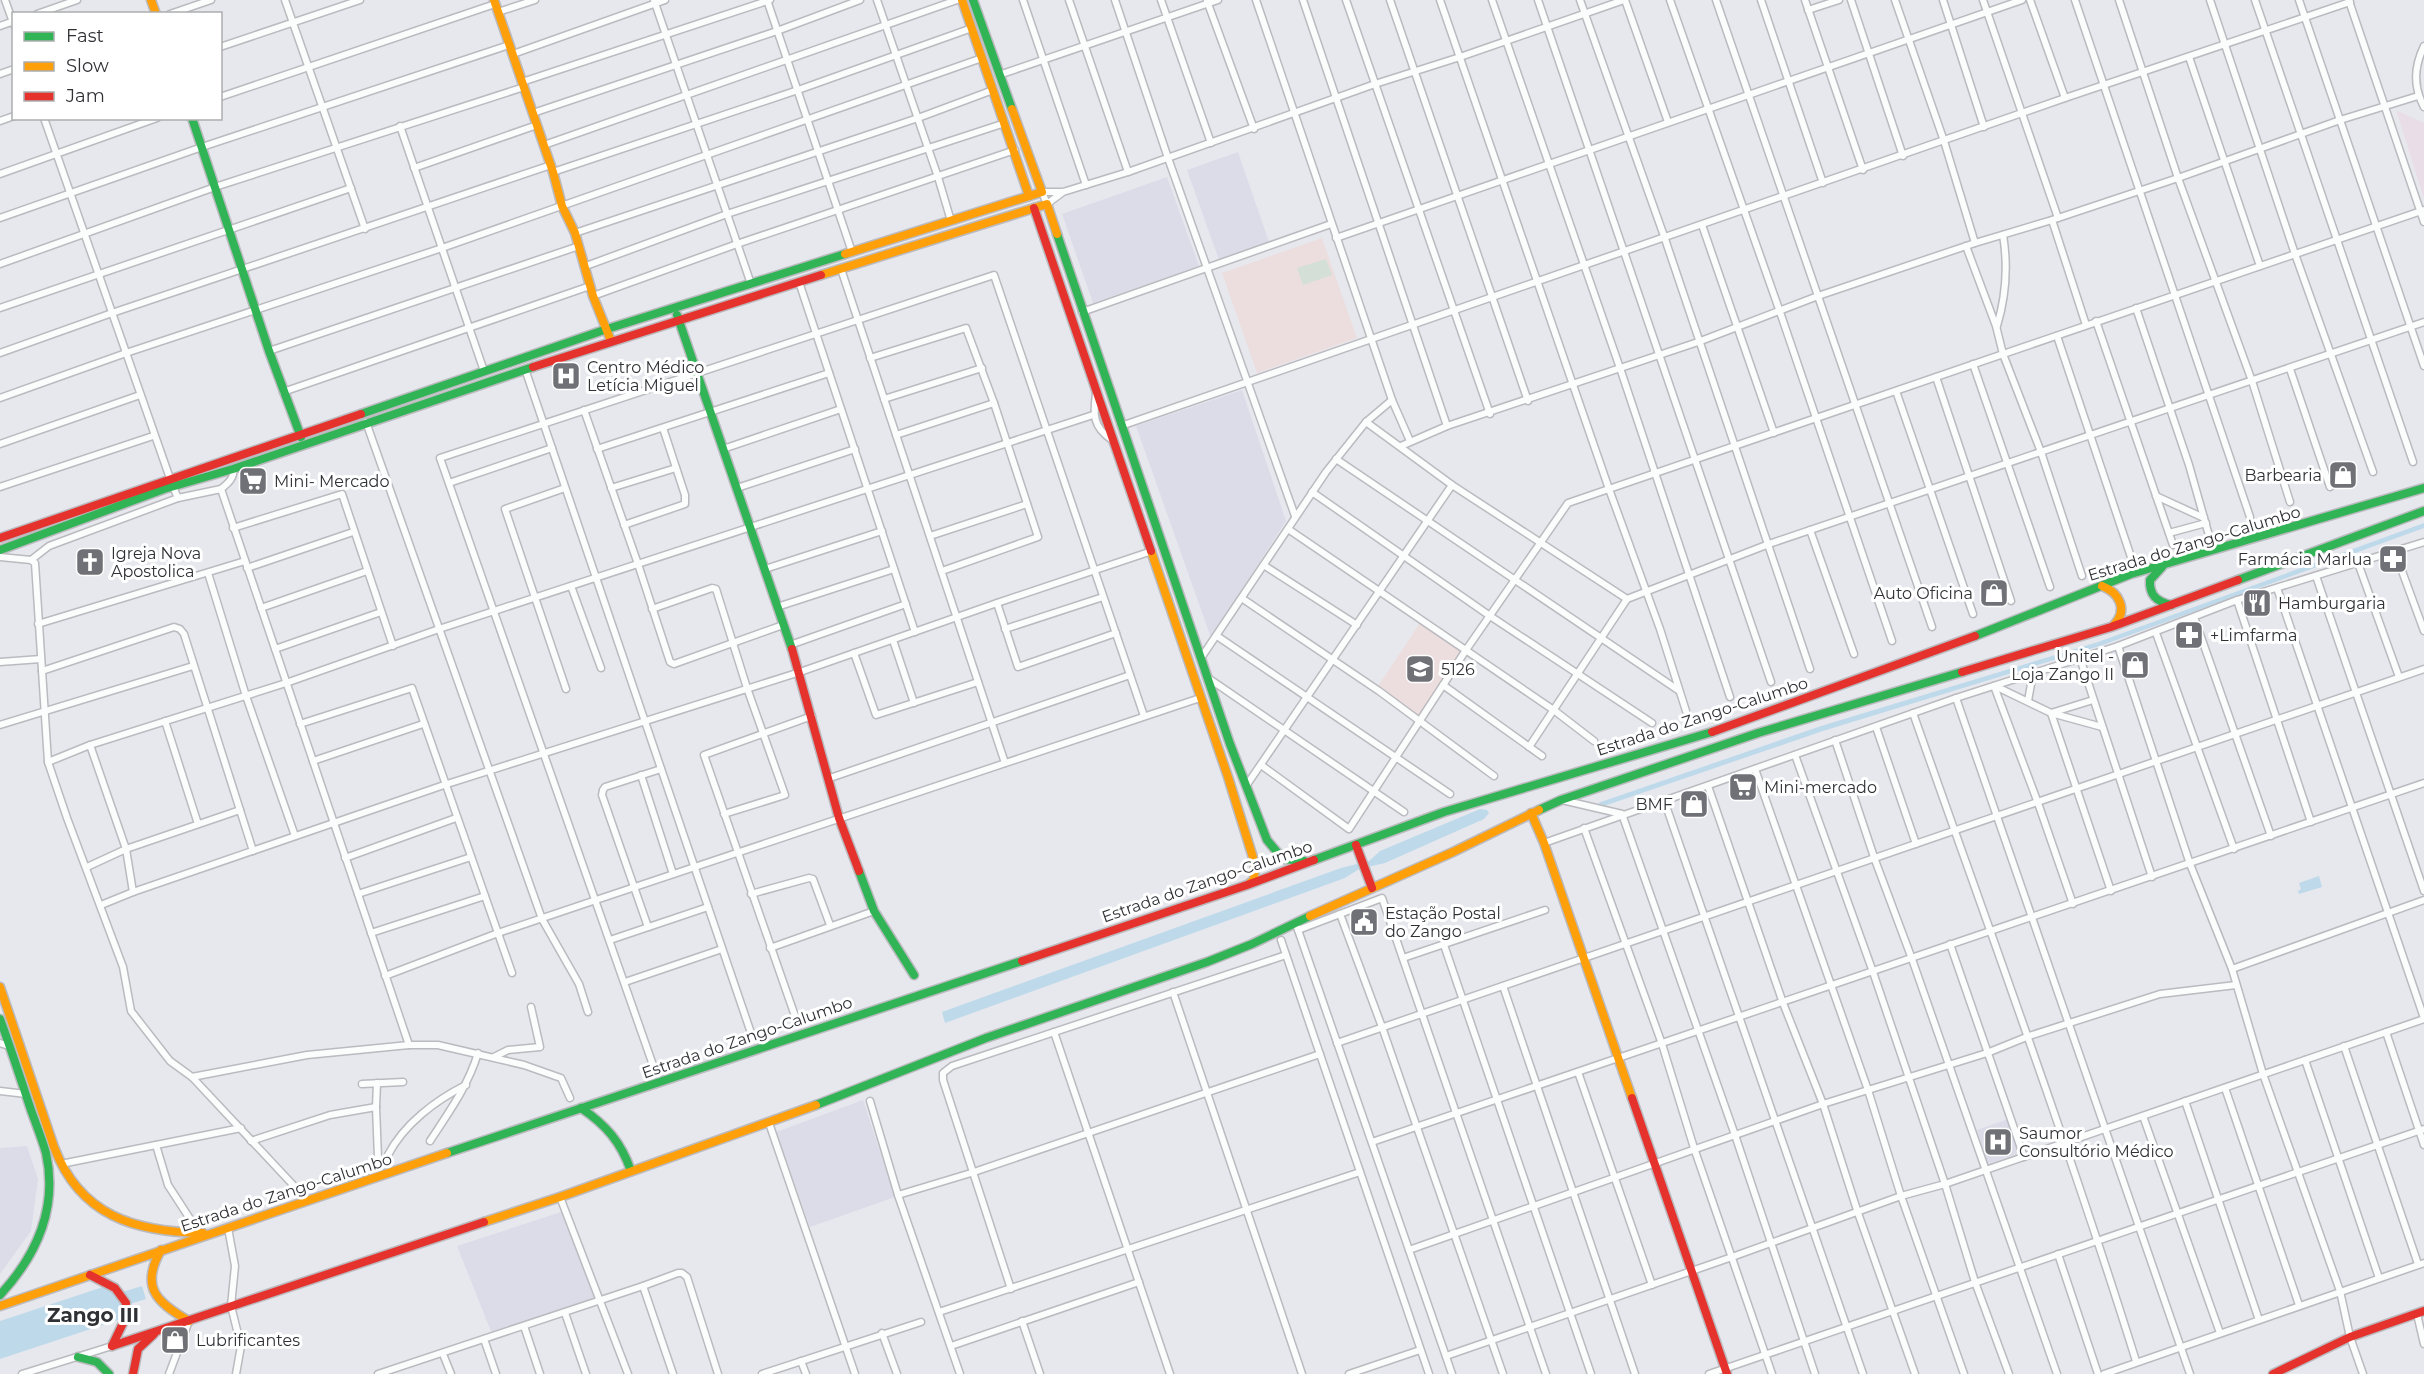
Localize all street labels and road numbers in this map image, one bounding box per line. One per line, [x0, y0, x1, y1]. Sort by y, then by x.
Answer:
street label: Estrada do Zango-Calumbo [2086, 502, 2303, 585]
street label: Estrada do Zango-Calumbo [1594, 673, 1810, 760]
street label: Estrada do Zango-Calumbo [1099, 836, 1315, 926]
street label: Estrada do Zango-Calumbo [639, 992, 855, 1082]
street label: Estrada do Zango-Calumbo [178, 1149, 394, 1236]

